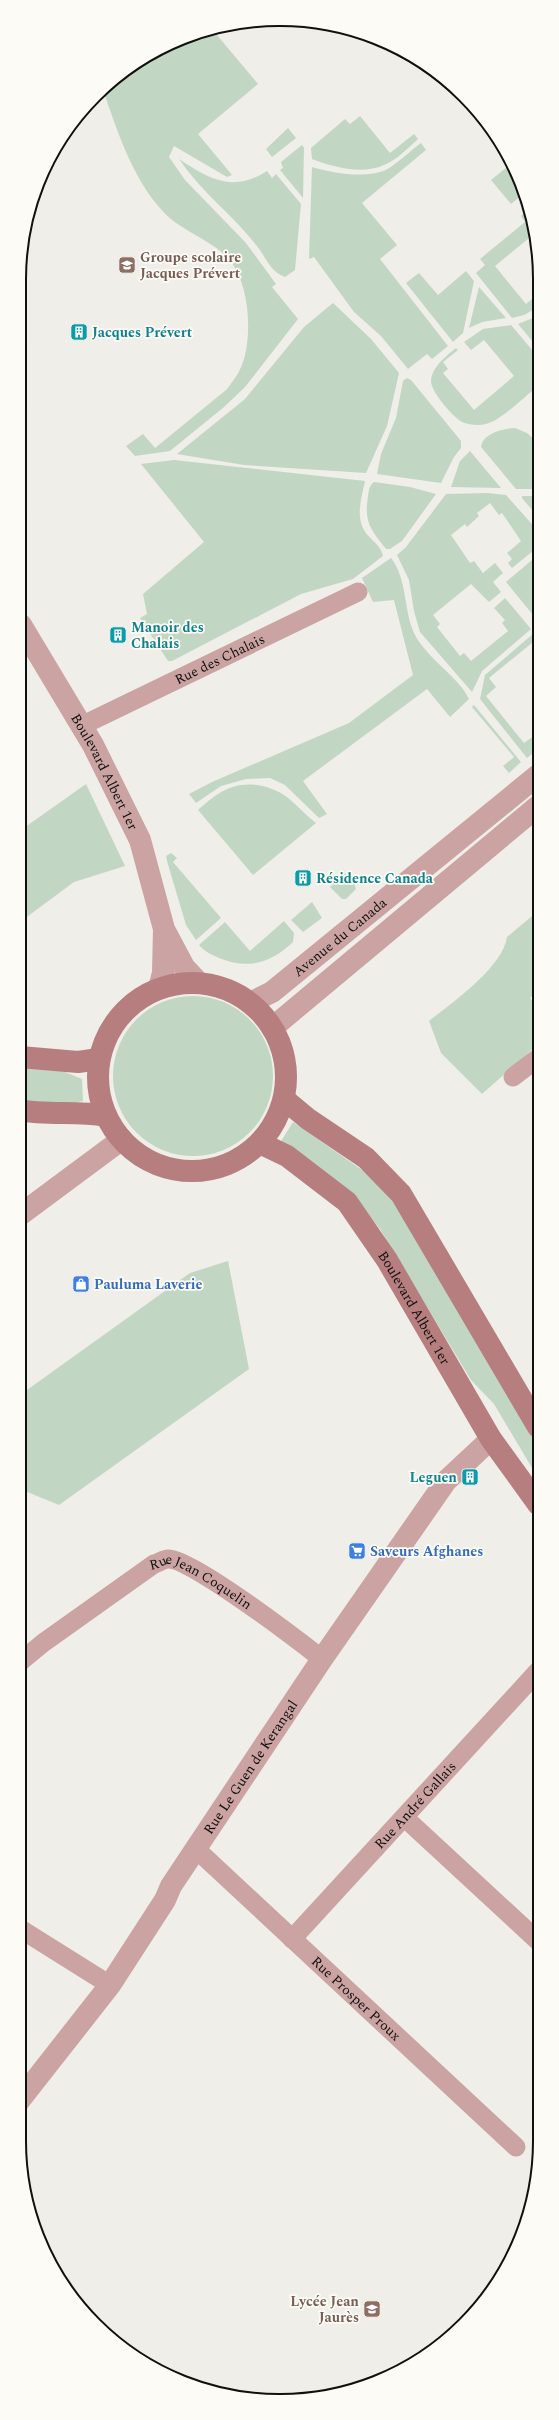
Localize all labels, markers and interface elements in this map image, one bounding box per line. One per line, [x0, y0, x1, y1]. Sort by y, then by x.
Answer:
place label: Groupe scolaire Jacques Prévert [140, 247, 241, 284]
school or university icon: Groupe scolaire Jacques Prévert [117, 255, 137, 275]
building icon: Jacques Prévert [69, 322, 89, 342]
place label: Jacques Prévert [92, 322, 193, 343]
place label: Manoir des Chalais [131, 617, 204, 654]
building icon: Manoir des Chalais [108, 625, 128, 645]
street label: Rue des Chalais [171, 629, 269, 690]
street label: Boulevard Albert 1er [65, 710, 144, 834]
building icon: Résidence Canada [293, 868, 313, 888]
place label: Résidence Canada [316, 868, 434, 889]
street label: Avenue du Canada [289, 892, 392, 982]
street label: Boulevard Albert 1er [373, 1247, 456, 1369]
shop icon: Pauluma Laverie [71, 1274, 91, 1294]
place label: Pauluma Laverie [94, 1274, 202, 1295]
place label: Leguen [410, 1467, 457, 1488]
building icon: Leguen [460, 1467, 480, 1487]
supermarket icon: Saveurs Afghanes [347, 1541, 367, 1561]
place label: Saveurs Afghanes [370, 1541, 483, 1562]
street label: Rue Jean Coquelin [147, 1549, 256, 1615]
street label: Rue Le Guen de Kerangal [198, 1696, 303, 1838]
street label: Rue André Gallais [370, 1757, 461, 1854]
street label: Rue Prosper Proux [306, 1951, 406, 2046]
place label: Lycée Jean Jaurès [290, 2291, 359, 2328]
school or university icon: Lycée Jean Jaurès [362, 2299, 382, 2319]

